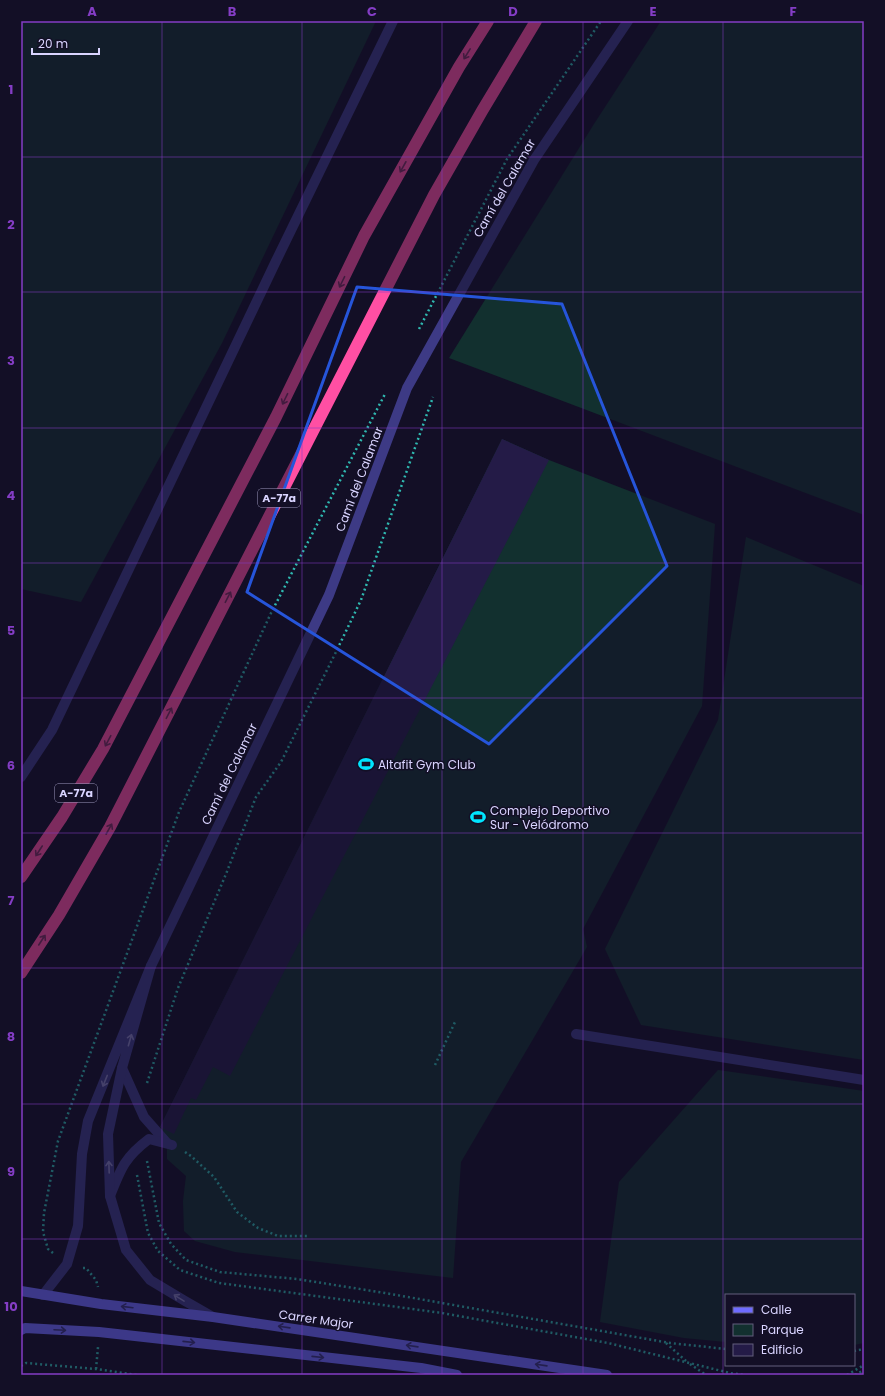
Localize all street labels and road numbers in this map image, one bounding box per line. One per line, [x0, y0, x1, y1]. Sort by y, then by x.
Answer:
street label: Camí del Calamar [469, 135, 539, 240]
street label: Camí del Calamar [331, 424, 387, 534]
road number: A-77a [258, 489, 300, 507]
street label: Camí del Calamar [197, 720, 261, 828]
road number: A-77a [55, 784, 97, 802]
street label: Carrer Major [278, 1305, 355, 1333]

